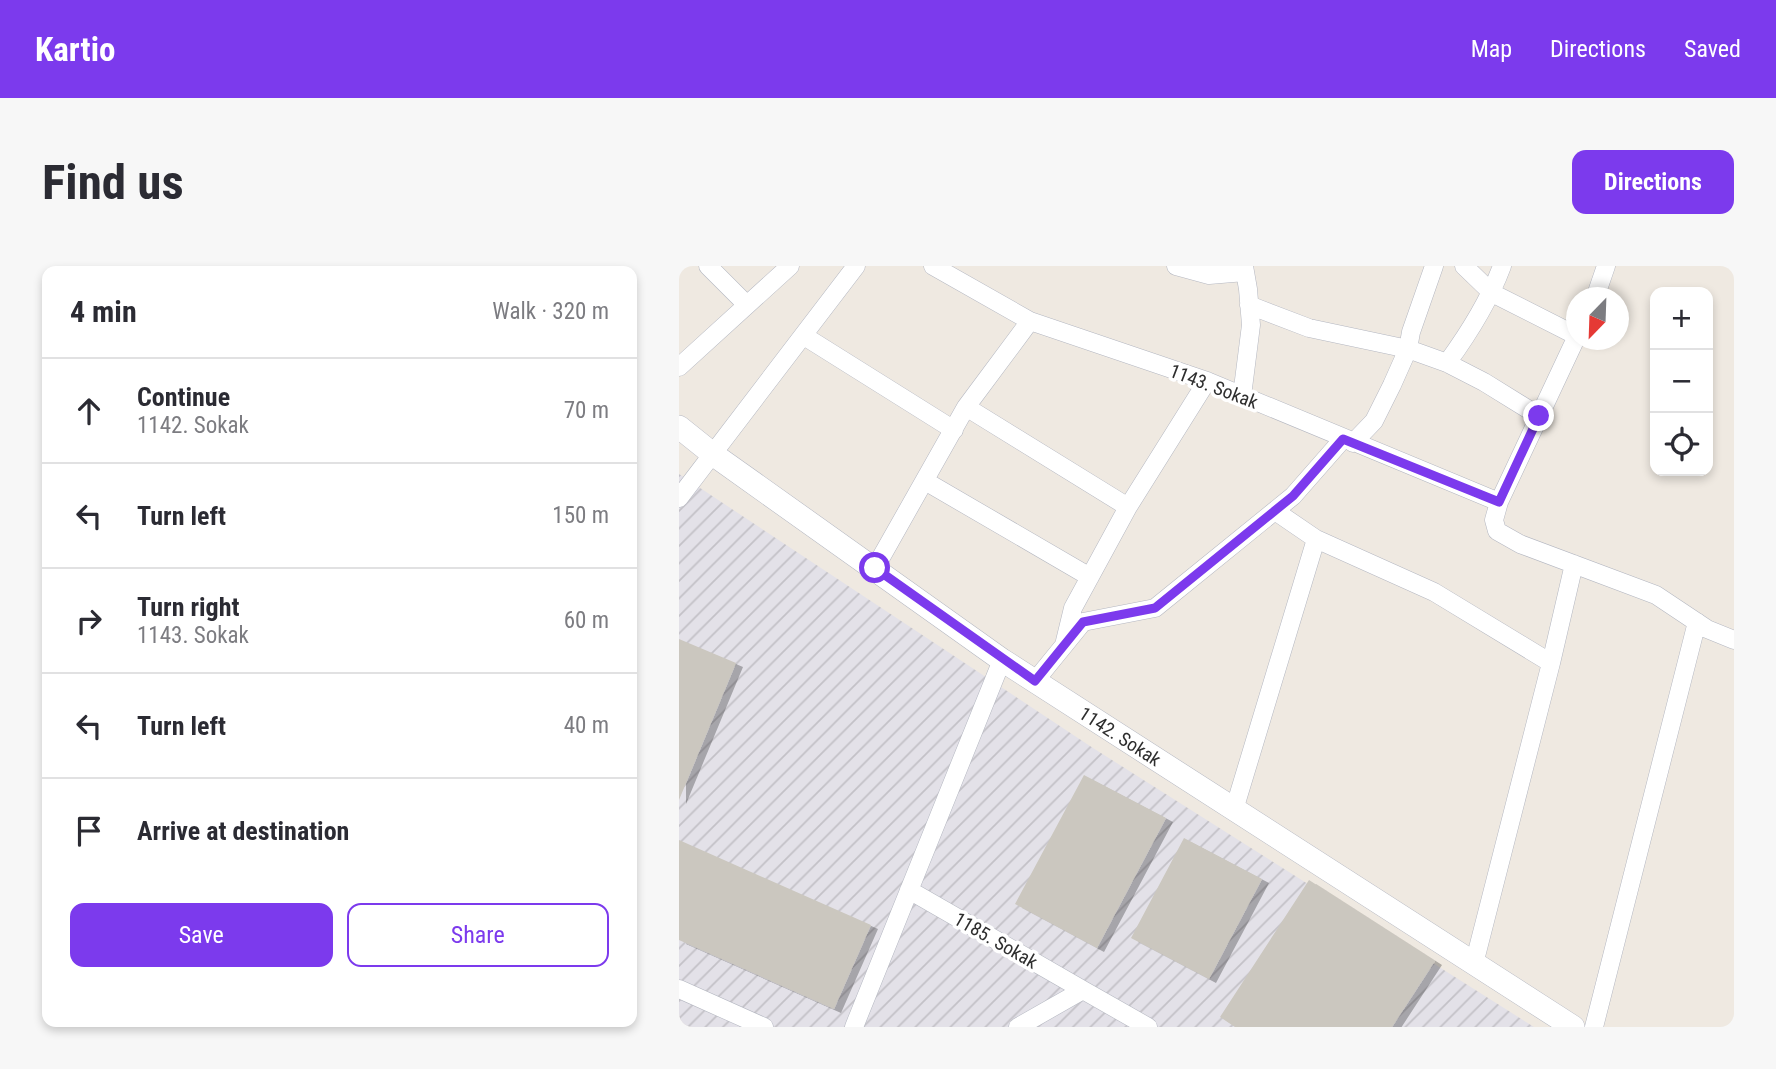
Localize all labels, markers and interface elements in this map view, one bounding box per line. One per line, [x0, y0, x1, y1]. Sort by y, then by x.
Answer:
text: Kartio [35, 30, 115, 69]
text: Map [1471, 35, 1512, 63]
text: Directions [1550, 35, 1646, 63]
text: Saved [1684, 35, 1741, 63]
button: Directions [1572, 150, 1734, 214]
text: Find us [42, 154, 184, 211]
north arrow [1566, 287, 1629, 350]
map controls [1650, 287, 1713, 476]
button: + [1650, 287, 1713, 350]
text: 4 min [70, 294, 137, 329]
text: Walk · 320 m [492, 298, 609, 325]
button: − [1650, 350, 1713, 413]
street label: 1143. Sokak [1167, 359, 1262, 414]
text: Continue [137, 382, 230, 412]
icon: ahead [70, 392, 108, 430]
text: 70 m [564, 397, 609, 424]
route end [1523, 400, 1554, 431]
text: 1142. Sokak [137, 412, 249, 439]
button: locate [1650, 413, 1713, 476]
icon: left [70, 497, 108, 535]
text: Turn left [137, 501, 226, 531]
text: 150 m [552, 502, 609, 529]
route start [859, 552, 890, 583]
text: Turn right [137, 592, 239, 622]
icon: right [70, 602, 108, 640]
text: 60 m [564, 607, 609, 634]
text: 1143. Sokak [137, 622, 249, 649]
street label: 1142. Sokak [1075, 702, 1166, 771]
icon: left [70, 707, 108, 745]
text: Turn left [137, 711, 226, 741]
text: 40 m [564, 712, 609, 739]
icon: arrive [70, 812, 108, 850]
text: Arrive at destination [137, 816, 349, 846]
button: Save [70, 903, 333, 967]
button: Share [347, 903, 609, 967]
street label: 1185. Sokak [950, 907, 1042, 974]

